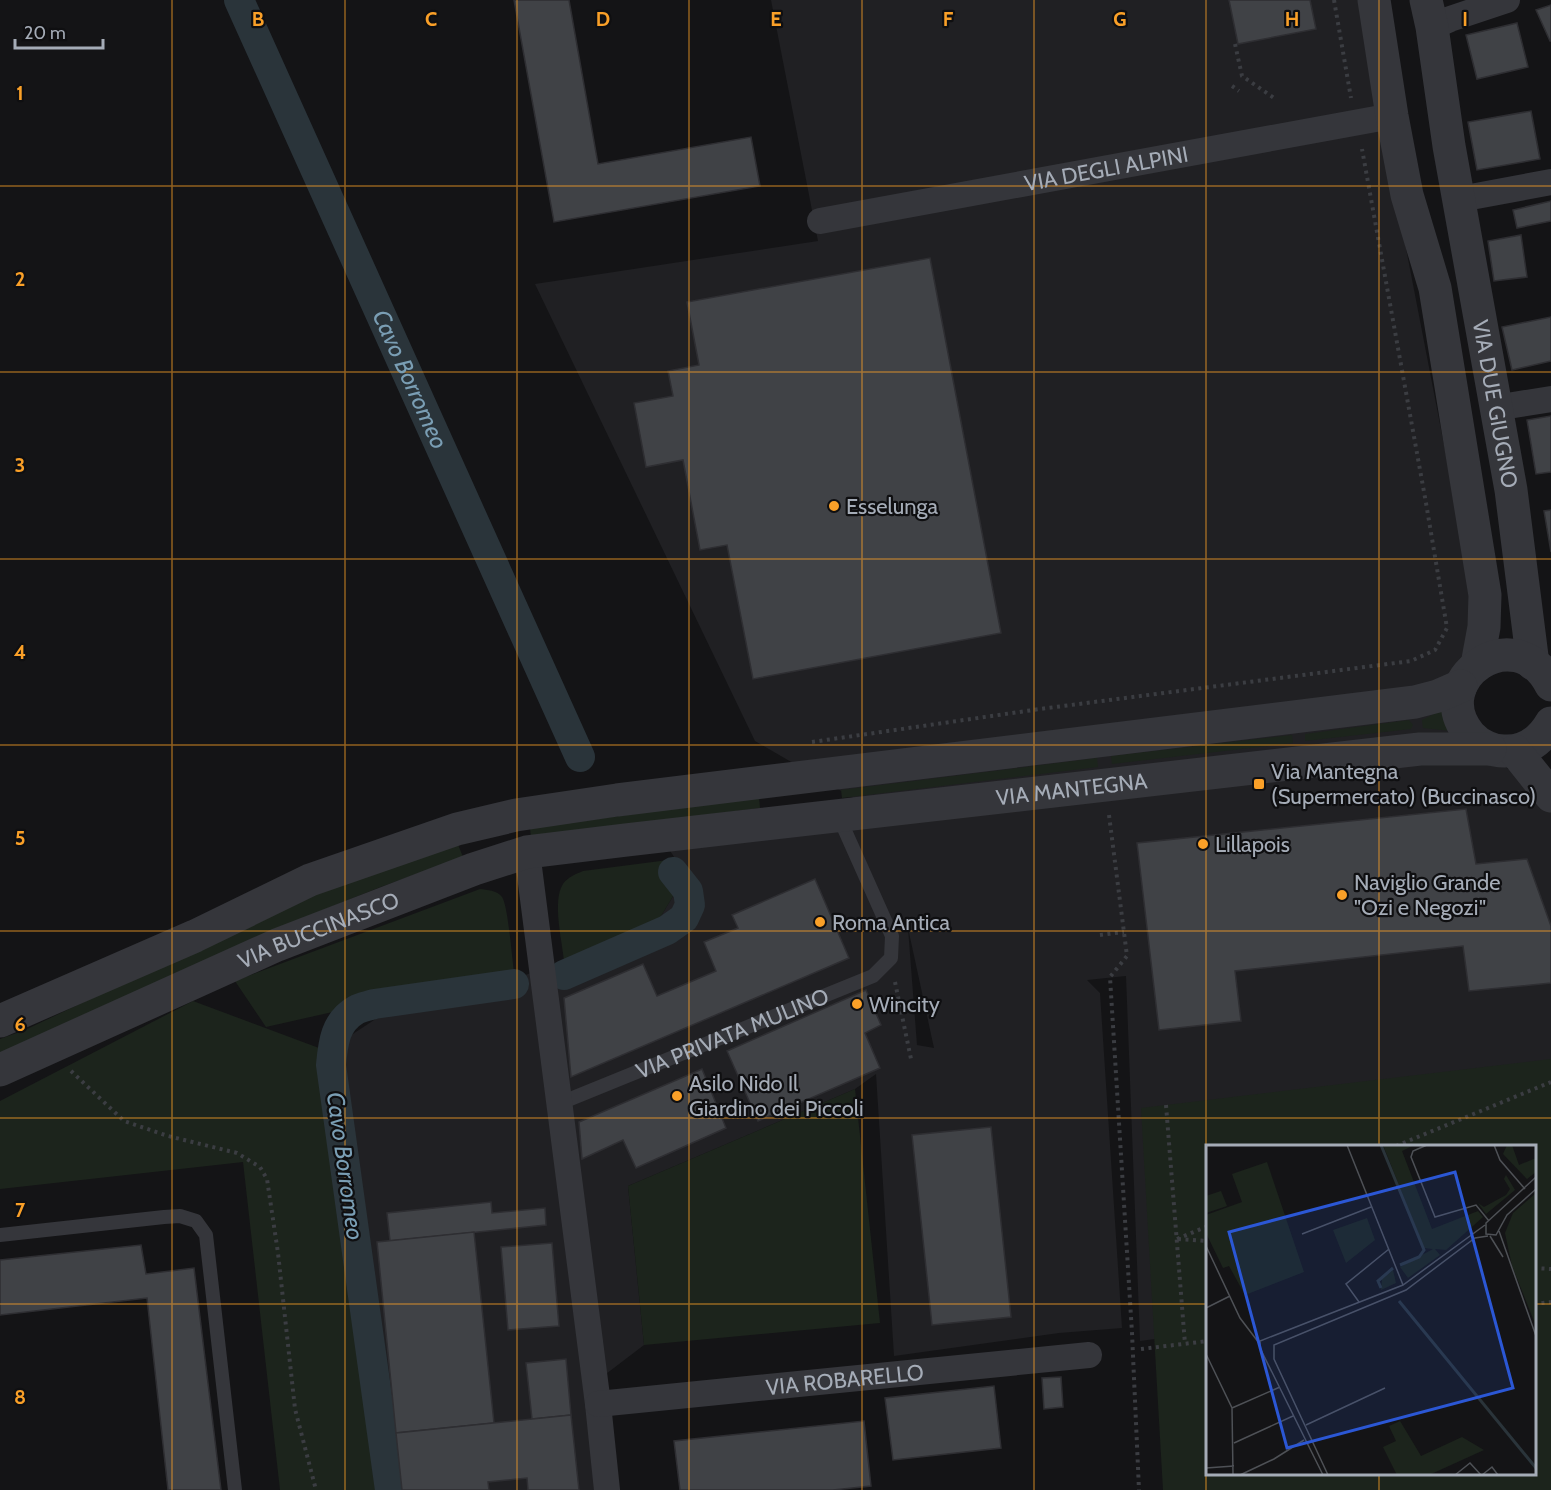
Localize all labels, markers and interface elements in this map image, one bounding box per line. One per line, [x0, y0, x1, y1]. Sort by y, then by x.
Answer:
text: B [252, 7, 264, 31]
text: C [425, 7, 437, 31]
text: D [596, 7, 610, 31]
text: E [770, 7, 782, 31]
text: F [943, 7, 954, 31]
text: G [1113, 7, 1127, 31]
text: H [1285, 7, 1299, 31]
text: I [1462, 7, 1468, 31]
scale bar [15, 12, 104, 50]
text: 20 m [24, 22, 66, 44]
text: 1 [16, 81, 24, 105]
street label: VIA DEGLI ALPINI [1022, 141, 1190, 197]
text: 2 [15, 267, 25, 291]
water label: Cavo Borromeo [366, 305, 454, 453]
street label: VIA DUE GIUGNO [1467, 318, 1523, 490]
text: 3 [15, 453, 25, 477]
place label: Esselunga [846, 493, 939, 520]
marker: Esselunga [827, 499, 841, 513]
text: 4 [14, 640, 26, 664]
place label: Via Mantegna (Supermercato) (Buccinasco) [1271, 758, 1536, 810]
street label: VIA MANTEGNA [995, 767, 1149, 811]
marker: Via Mantegna (Supermercato) (Buccinasco) [1252, 777, 1266, 791]
text: 5 [15, 826, 25, 850]
place label: Lillapois [1215, 831, 1290, 858]
marker: Lillapois [1196, 837, 1210, 851]
place label: Naviglio Grande "Ozi e Negozi" [1354, 869, 1501, 921]
street label: VIA BUCCINASCO [234, 886, 403, 975]
marker: Naviglio Grande "Ozi e Negozi" [1335, 888, 1349, 902]
place label: Roma Antica [832, 909, 950, 936]
marker: Roma Antica [813, 915, 827, 929]
street label: VIA PRIVATA MULINO [632, 982, 833, 1085]
place label: Wincity [869, 991, 940, 1018]
marker: Wincity [850, 997, 864, 1011]
text: 6 [14, 1012, 26, 1036]
place label: Asilo Nido Il Giardino dei Piccoli [689, 1070, 864, 1122]
marker: Asilo Nido Il Giardino dei Piccoli [670, 1089, 684, 1103]
water label: Cavo Borromeo [321, 1090, 370, 1242]
inset map [1206, 1145, 1536, 1475]
text: 7 [15, 1198, 26, 1222]
street label: VIA ROBARELLO [765, 1359, 925, 1401]
text: 8 [14, 1385, 26, 1409]

